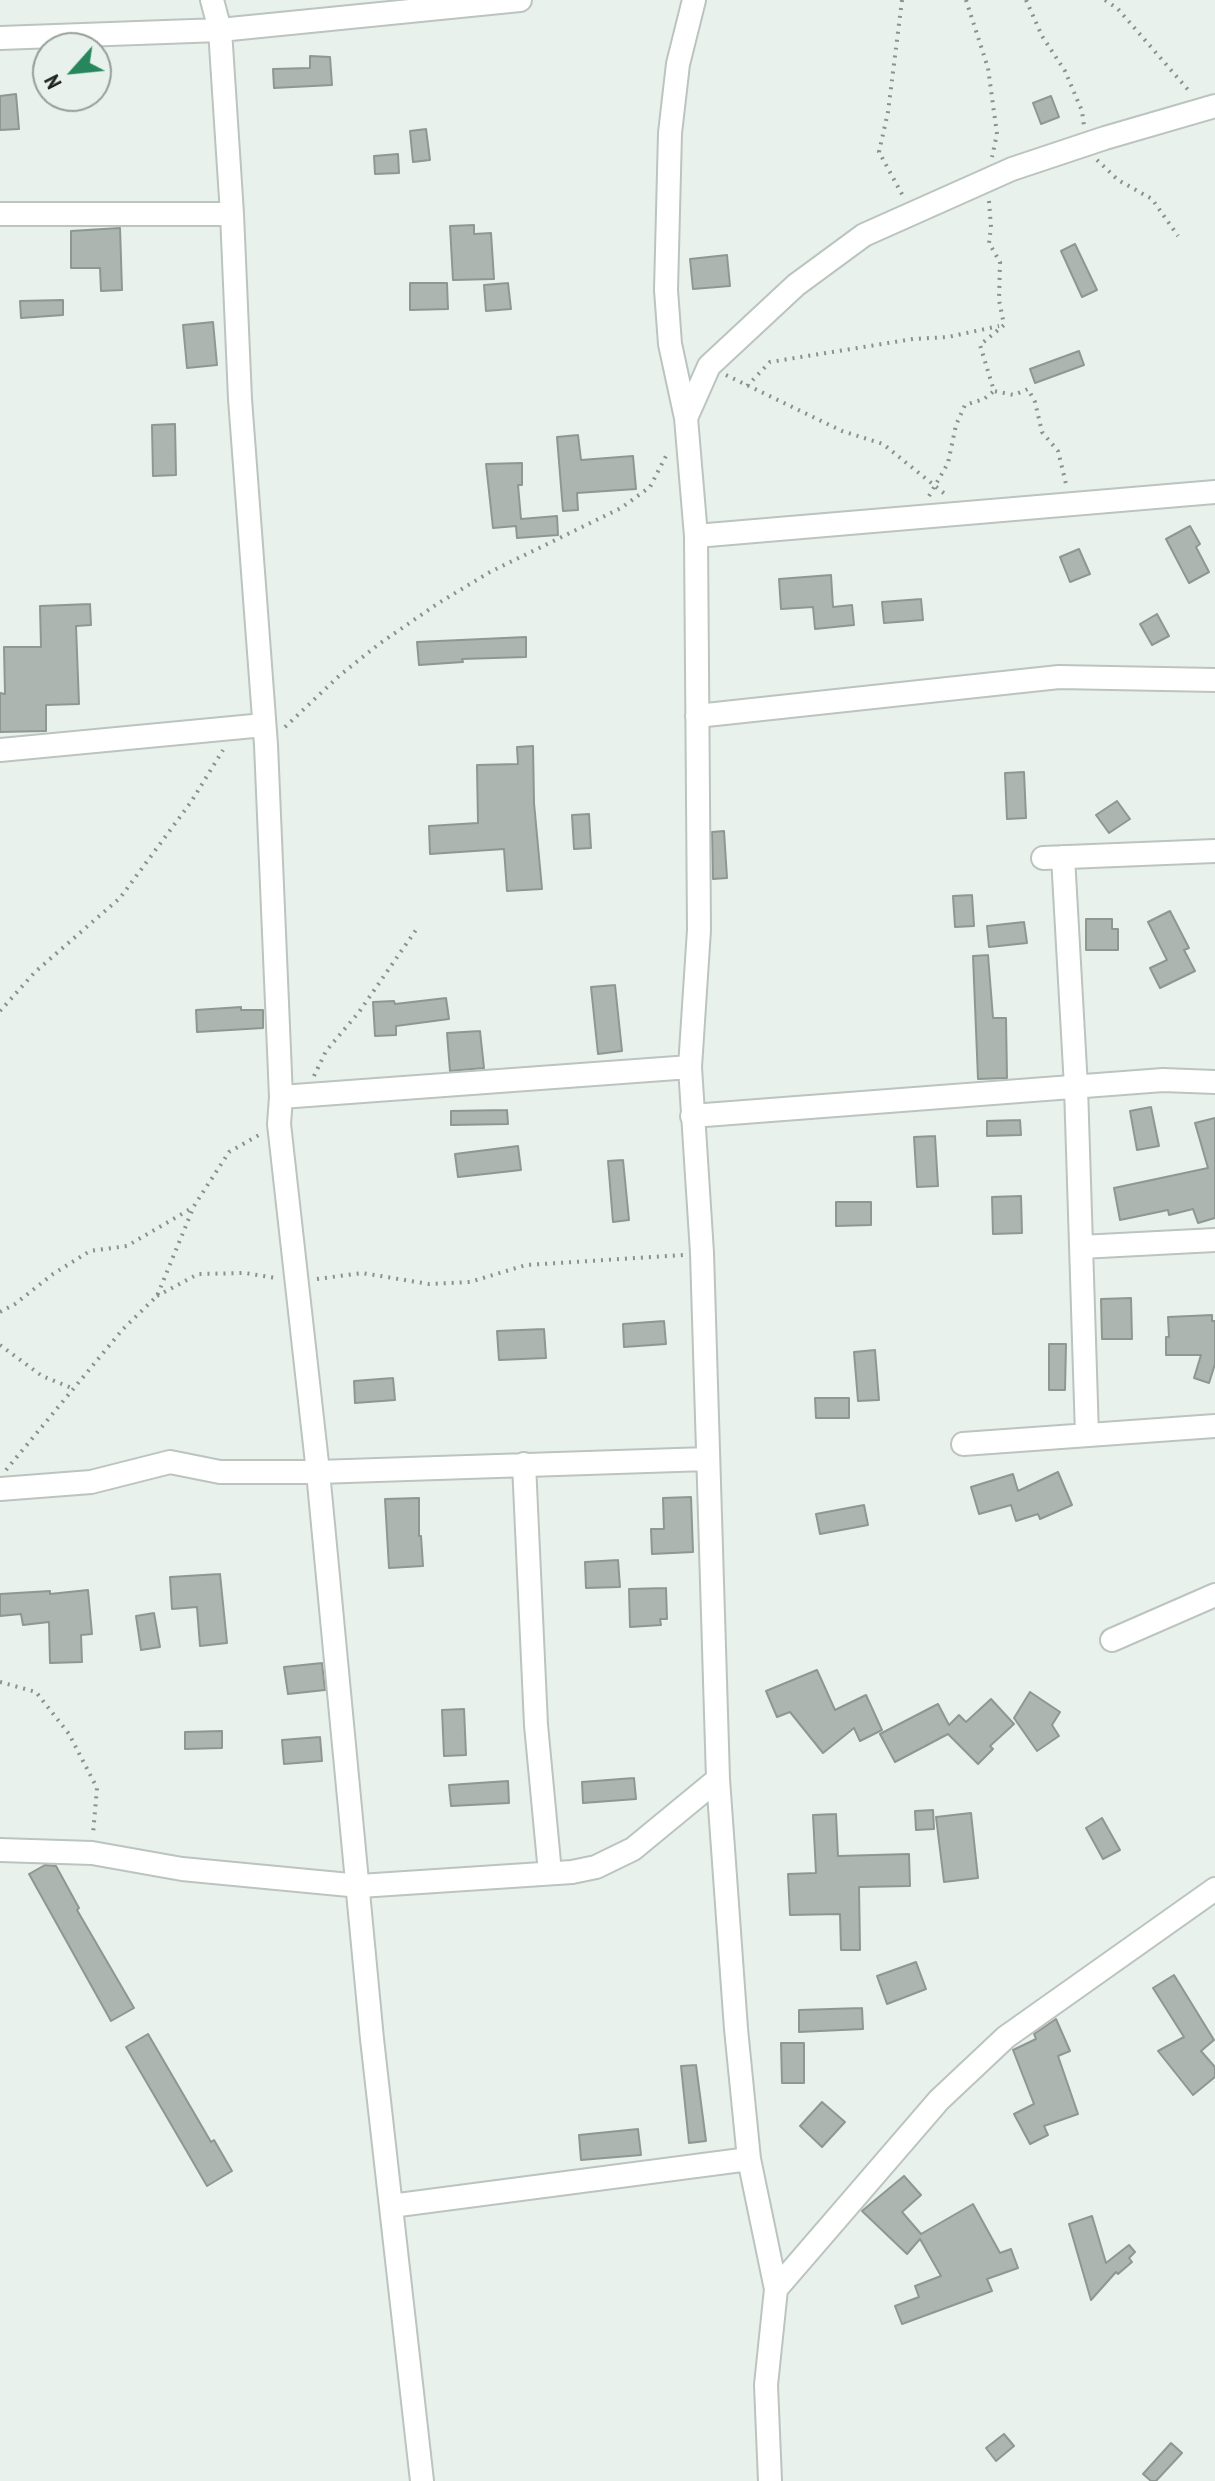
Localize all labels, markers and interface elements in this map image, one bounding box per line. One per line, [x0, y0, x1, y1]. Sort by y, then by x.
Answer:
north arrow [32, 32, 112, 112]
text: N [37, 70, 68, 94]

